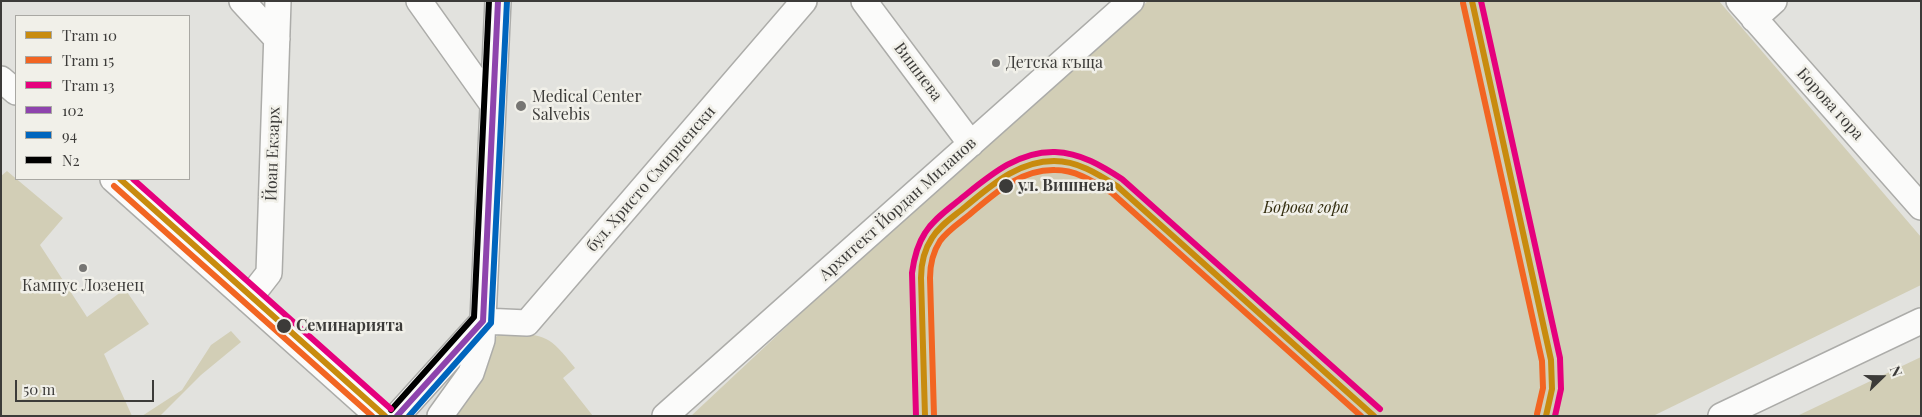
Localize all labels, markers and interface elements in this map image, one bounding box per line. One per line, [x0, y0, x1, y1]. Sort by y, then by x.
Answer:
legend [15, 15, 190, 180]
text: Tram 10 [62, 25, 117, 45]
street label: Вишнева [890, 39, 946, 105]
text: Tram 15 [62, 50, 114, 70]
place label: Детска къща [1006, 53, 1103, 73]
marker: Детска къща [990, 57, 1002, 69]
street label: Борова гора [1793, 64, 1867, 144]
text: Tram 13 [62, 75, 115, 95]
place label: Medical Center Salvebis [532, 87, 642, 125]
marker: Medical Center Salvebis [514, 99, 528, 113]
text: 102 [62, 100, 84, 120]
street label: бул. Христо Смирненски [582, 102, 720, 256]
street label: Йоан Екзарх [262, 107, 284, 201]
text: 94 [62, 125, 77, 145]
street label: Архитект Йордан Миланов [816, 133, 980, 285]
text: N2 [62, 150, 80, 170]
place label: ул. Вишнева [1018, 176, 1114, 196]
marker: ул. Вишнева [997, 177, 1015, 195]
park label: Борова гора [1263, 198, 1349, 218]
marker: Кампус Лозенец [77, 262, 89, 274]
place label: Кампус Лозенец [22, 276, 144, 296]
place label: Семинарията [296, 316, 403, 336]
marker: Семинарията [275, 317, 293, 335]
north arrow [1857, 352, 1907, 402]
text: N [1886, 363, 1907, 379]
scale bar [18, 370, 156, 402]
text: 50 m [23, 379, 55, 399]

